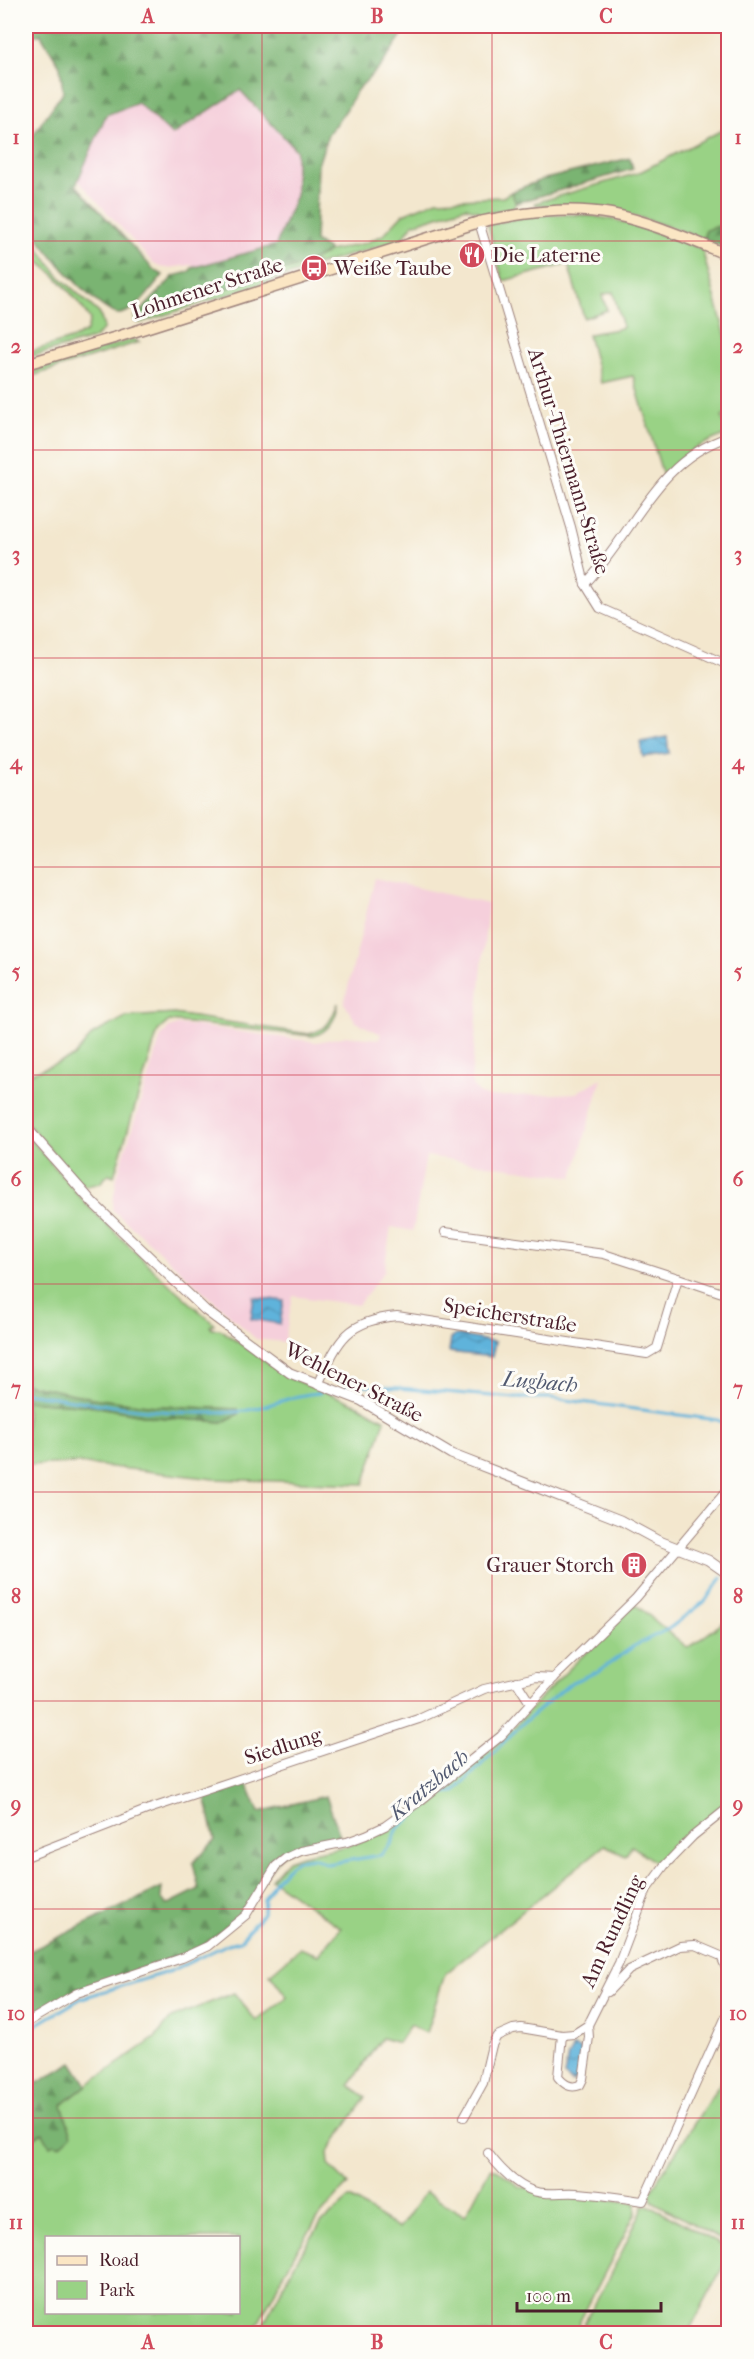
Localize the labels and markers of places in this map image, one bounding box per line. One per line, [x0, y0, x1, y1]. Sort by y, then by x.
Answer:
restaurant icon: Die Laterne [457, 240, 487, 270]
place label: Die Laterne [492, 243, 601, 267]
bus stop icon: Weiße Taube [299, 253, 329, 283]
place label: Weiße Taube [333, 256, 451, 280]
building icon: Grauer Storch [619, 1550, 649, 1580]
place label: Grauer Storch [486, 1553, 614, 1577]

